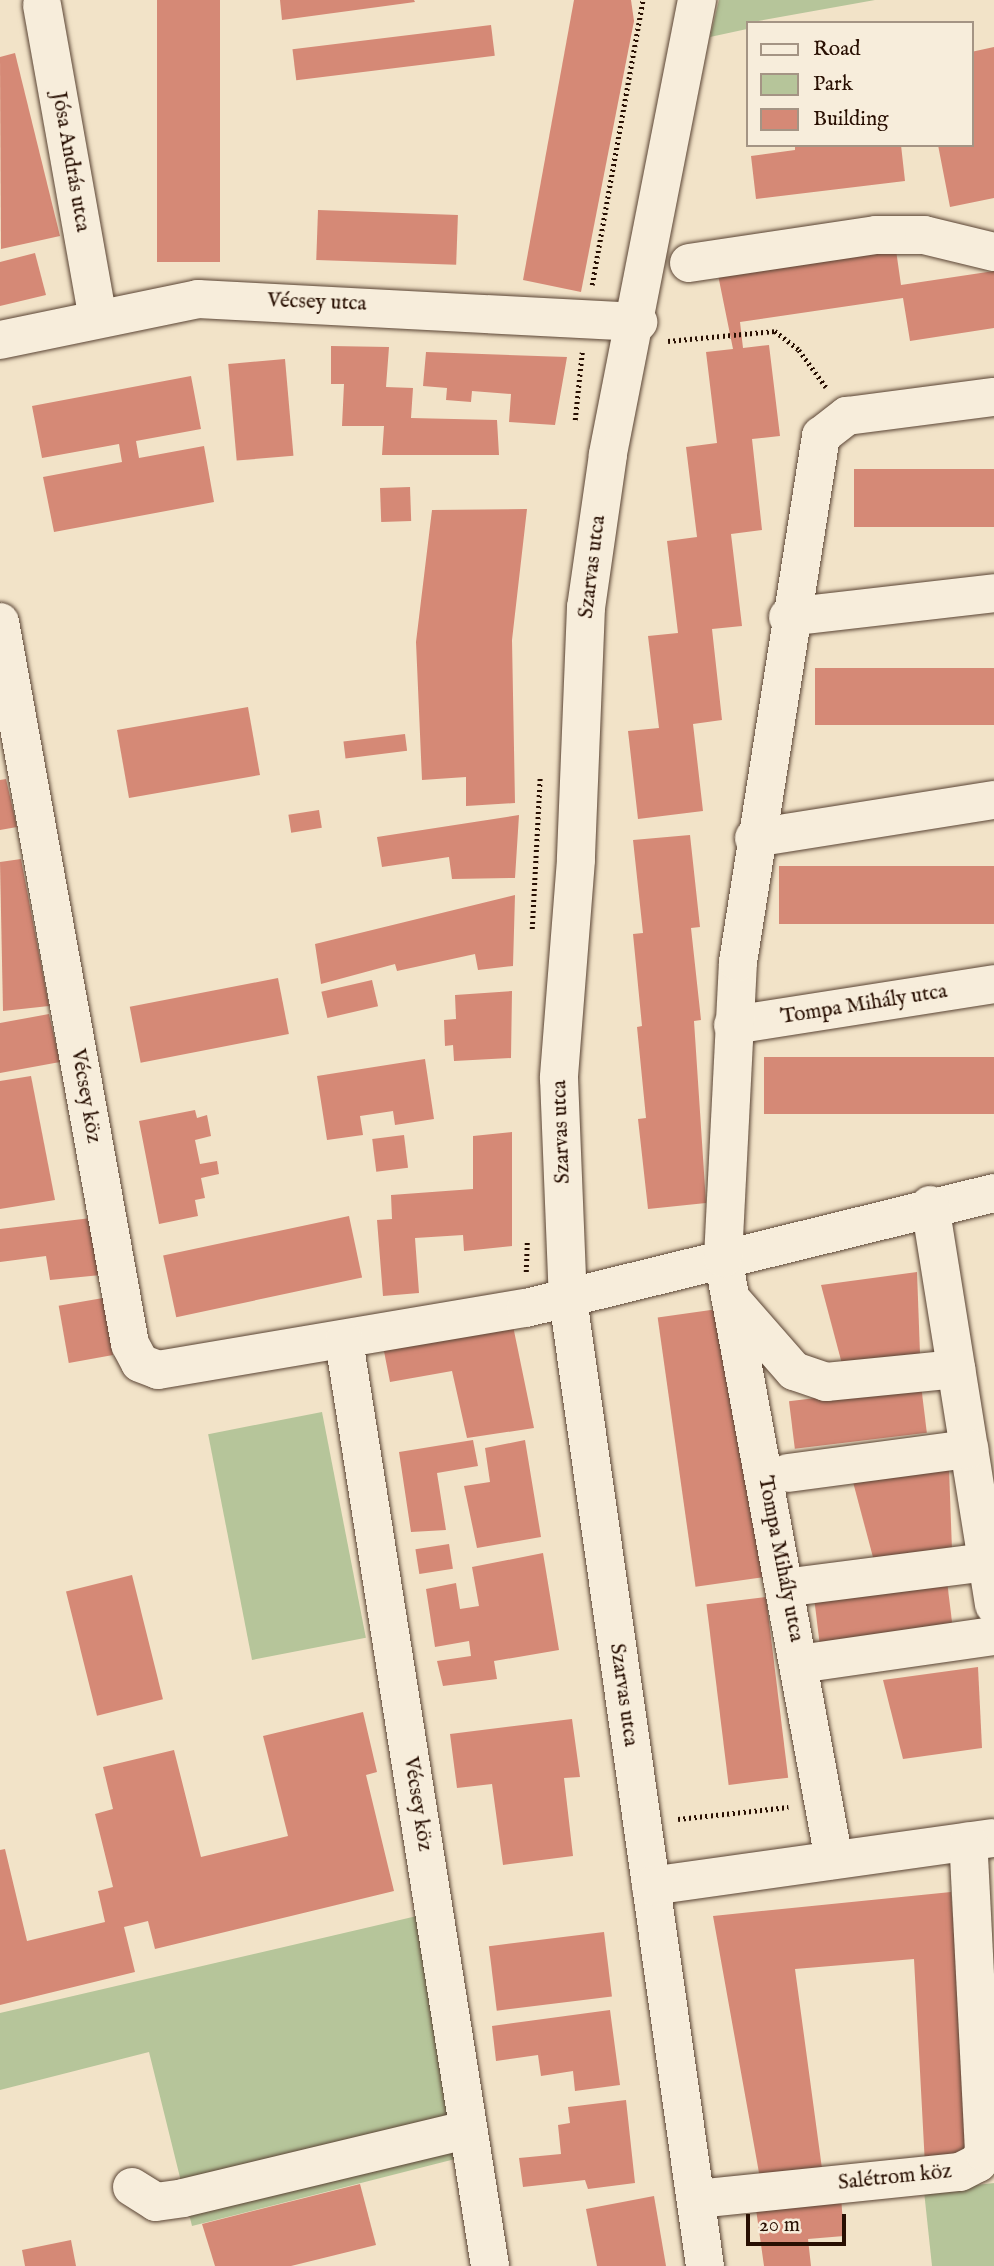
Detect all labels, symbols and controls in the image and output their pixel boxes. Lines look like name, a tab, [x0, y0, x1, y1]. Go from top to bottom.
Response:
legend	[746, 21, 973, 147]
text: Road	[813, 36, 860, 63]
text: Park	[813, 71, 853, 98]
street label: Jósa András utca	[45, 90, 95, 234]
text: Building	[813, 106, 888, 133]
street label: Vécsey utca	[267, 289, 367, 317]
street label: Szarvas utca	[574, 514, 612, 620]
street label: Tompa Mihály utca	[779, 979, 949, 1031]
street label: Vécsey köz	[64, 1047, 106, 1145]
street label: Szarvas utca	[548, 1080, 576, 1184]
street label: Tompa Mihály utca	[752, 1474, 808, 1644]
street label: Szarvas utca	[603, 1642, 643, 1748]
street label: Vécsey köz	[397, 1755, 437, 1853]
street label: Salétrom köz	[837, 2159, 953, 2197]
scale bar	[749, 2200, 849, 2244]
text: 20 m	[759, 2212, 800, 2239]

